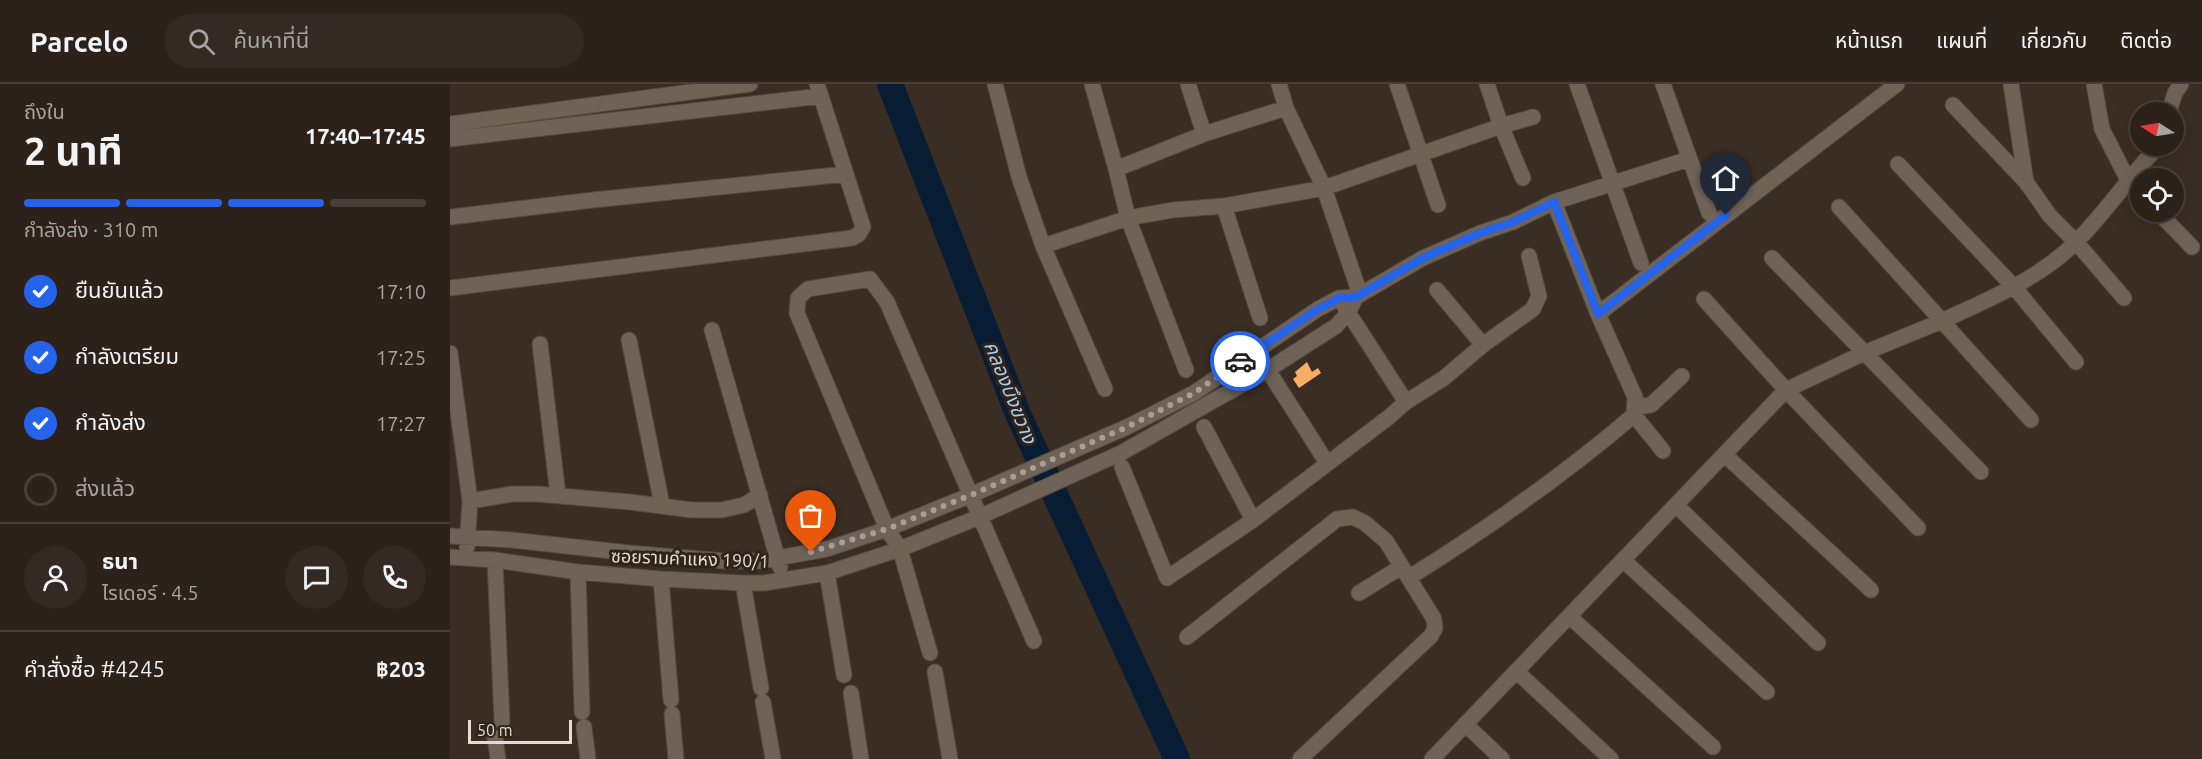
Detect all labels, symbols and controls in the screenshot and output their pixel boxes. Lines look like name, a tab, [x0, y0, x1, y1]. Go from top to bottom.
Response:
search box	[164, 14, 584, 68]
icon: search	[185, 25, 218, 58]
text: Parcelo	[30, 26, 128, 57]
text: ค้นหาที่นี่	[233, 27, 309, 52]
text: หน้าแรก	[1835, 28, 1903, 52]
text: แผนที่	[1936, 28, 1987, 52]
text: เกี่ยวกับ	[2020, 28, 2087, 52]
text: ติดต่อ	[2120, 28, 2172, 52]
text: ถึงใน	[24, 100, 65, 123]
north arrow	[2130, 102, 2184, 156]
map controls	[2130, 102, 2184, 222]
text: 17:40–17:45	[305, 123, 426, 148]
text: 2 นาที	[24, 129, 123, 172]
pin	[1700, 153, 1751, 215]
icon: home	[1709, 162, 1742, 195]
button: locate	[2130, 168, 2184, 222]
text: กำลังส่ง · 310 m	[24, 218, 158, 241]
icon: check	[24, 275, 57, 308]
text: ยืนยันแล้ว	[75, 277, 164, 302]
text: 17:10	[376, 280, 426, 303]
courier	[1210, 331, 1270, 391]
water label: คลองบึงขวาง	[980, 337, 1042, 448]
icon: check	[24, 341, 57, 374]
text: กำลังเตรียม	[75, 343, 179, 368]
icon: car	[1224, 345, 1257, 378]
text: 17:25	[376, 346, 426, 369]
icon: check	[24, 407, 57, 440]
text: กำลังส่ง	[75, 409, 146, 434]
text: 17:27	[376, 412, 426, 435]
text: ส่งแล้ว	[75, 475, 135, 500]
pin	[785, 490, 836, 552]
icon: bag	[794, 499, 827, 532]
street label: ซอยรามคำแหง 190/1	[611, 545, 769, 571]
button: person	[24, 546, 87, 609]
button: chat	[285, 546, 348, 609]
button: phone	[363, 546, 426, 609]
text: ธนา	[102, 548, 138, 573]
text: ไรเดอร์ · 4.5	[102, 581, 198, 604]
text: คำสั่งซื้อ #4245	[24, 656, 165, 681]
text: ฿203	[376, 656, 426, 681]
scale bar	[468, 717, 572, 744]
text: 50 m	[477, 721, 513, 739]

